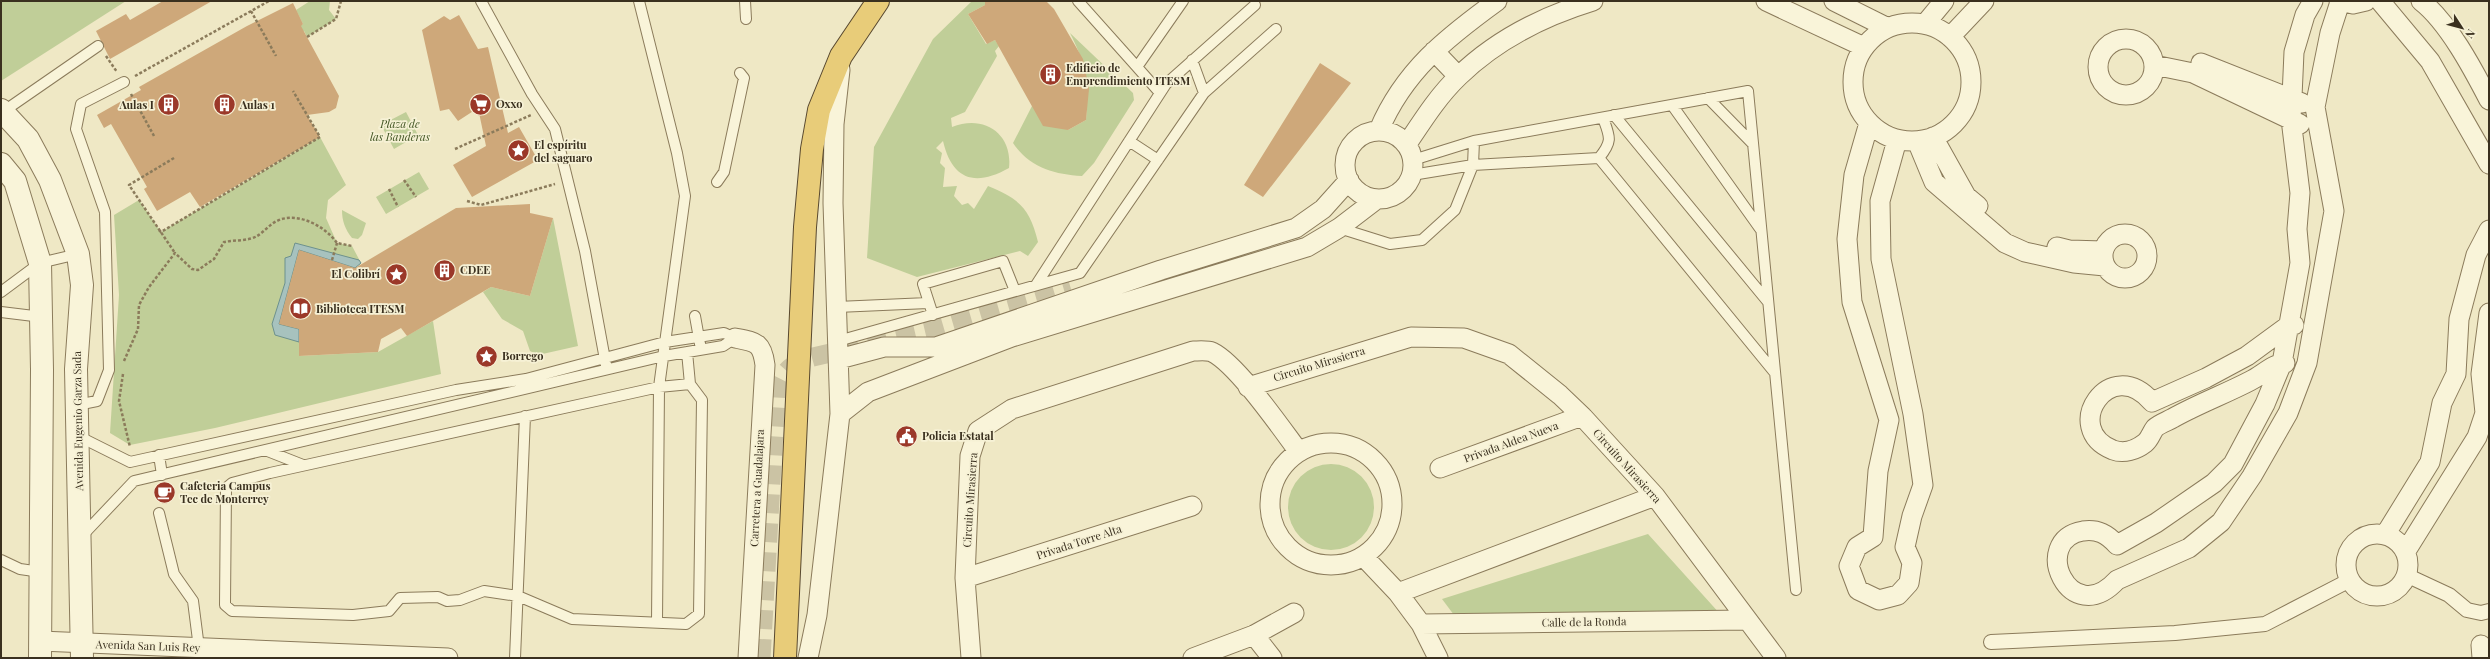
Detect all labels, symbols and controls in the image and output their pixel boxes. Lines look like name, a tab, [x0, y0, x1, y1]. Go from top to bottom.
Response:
north arrow	[2442, 8, 2482, 48]
text: N	[2462, 27, 2479, 42]
place label: Edificio de Emprendimiento ITESM	[1066, 60, 1190, 88]
building icon: Edificio de Emprendimiento ITESM	[1037, 61, 1063, 87]
supermarket icon: Oxxo	[468, 91, 494, 117]
building icon: Aulas I	[156, 92, 182, 118]
building icon: Aulas 1	[212, 92, 238, 118]
place label: Oxxo	[496, 96, 522, 111]
place label: Aulas I	[118, 97, 154, 112]
place label: Aulas 1	[239, 97, 275, 112]
park label: Plaza de las Banderas	[370, 116, 431, 144]
place label: El espíritu del saguaro	[534, 137, 593, 165]
place icon: El espíritu del saguaro	[505, 138, 531, 164]
building icon: CDEE	[431, 257, 457, 283]
place icon: El Colibrí	[383, 261, 409, 287]
place label: CDEE	[460, 262, 490, 277]
place label: El Colibrí	[331, 266, 381, 281]
library icon: Biblioteca ITESM	[288, 296, 314, 322]
place label: Biblioteca ITESM	[316, 301, 404, 316]
street label: Circuito Mirasierra	[1271, 342, 1367, 385]
place icon: Borrego	[474, 343, 500, 369]
place label: Borrego	[502, 348, 543, 363]
street label: Avenida Eugenio Garza Sada	[69, 351, 86, 492]
street label: Privada Aldea Nueva	[1461, 417, 1561, 466]
public building icon: Policia Estatal	[893, 423, 919, 449]
street label: Circuito Mirasierra	[1590, 425, 1665, 506]
street label: Carretera a Guadalajara	[746, 428, 767, 547]
place label: Policia Estatal	[922, 428, 994, 443]
street label: Circuito Mirasierra	[959, 451, 980, 548]
place label: Cafeteria Campus Tec de Monterrey	[180, 478, 271, 506]
cafe icon: Cafeteria Campus Tec de Monterrey	[151, 479, 177, 505]
street label: Privada Torre Alta	[1034, 520, 1124, 562]
street label: Calle de la Ronda	[1541, 613, 1627, 630]
street label: Avenida San Luis Rey	[94, 636, 201, 655]

